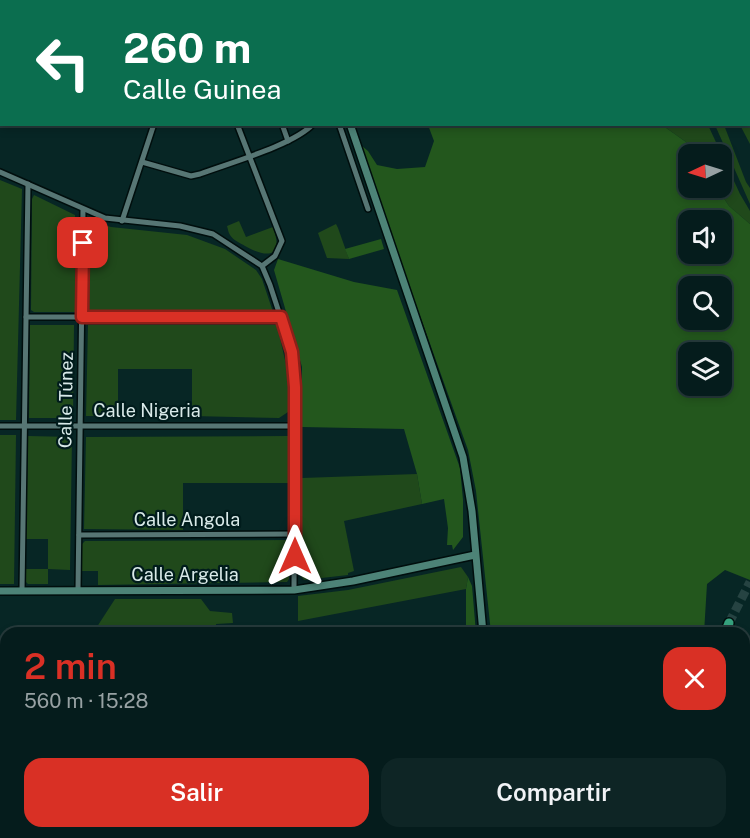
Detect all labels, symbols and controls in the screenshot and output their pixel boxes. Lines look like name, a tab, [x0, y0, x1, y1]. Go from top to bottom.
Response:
text: 260 m	[123, 23, 251, 72]
icon: left	[24, 24, 102, 102]
text: Calle Guinea	[123, 73, 281, 105]
north arrow	[678, 144, 732, 198]
map controls	[678, 144, 732, 396]
button: sound	[678, 210, 732, 264]
pin	[57, 217, 108, 268]
icon: arrive	[66, 226, 99, 259]
button: search	[678, 276, 732, 330]
button: layers	[678, 342, 732, 396]
street label: Calle Túnez	[54, 352, 77, 448]
street label: Calle Nigeria	[93, 400, 201, 421]
street label: Calle Angola	[134, 509, 240, 530]
position arrow	[263, 524, 327, 588]
street label: Calle Argelia	[131, 564, 239, 585]
text: 2 min	[24, 645, 117, 687]
button: close	[663, 647, 726, 710]
text: 560 m · 15:28	[24, 689, 148, 713]
button: Salir	[24, 758, 369, 827]
button: Compartir	[381, 758, 726, 827]

